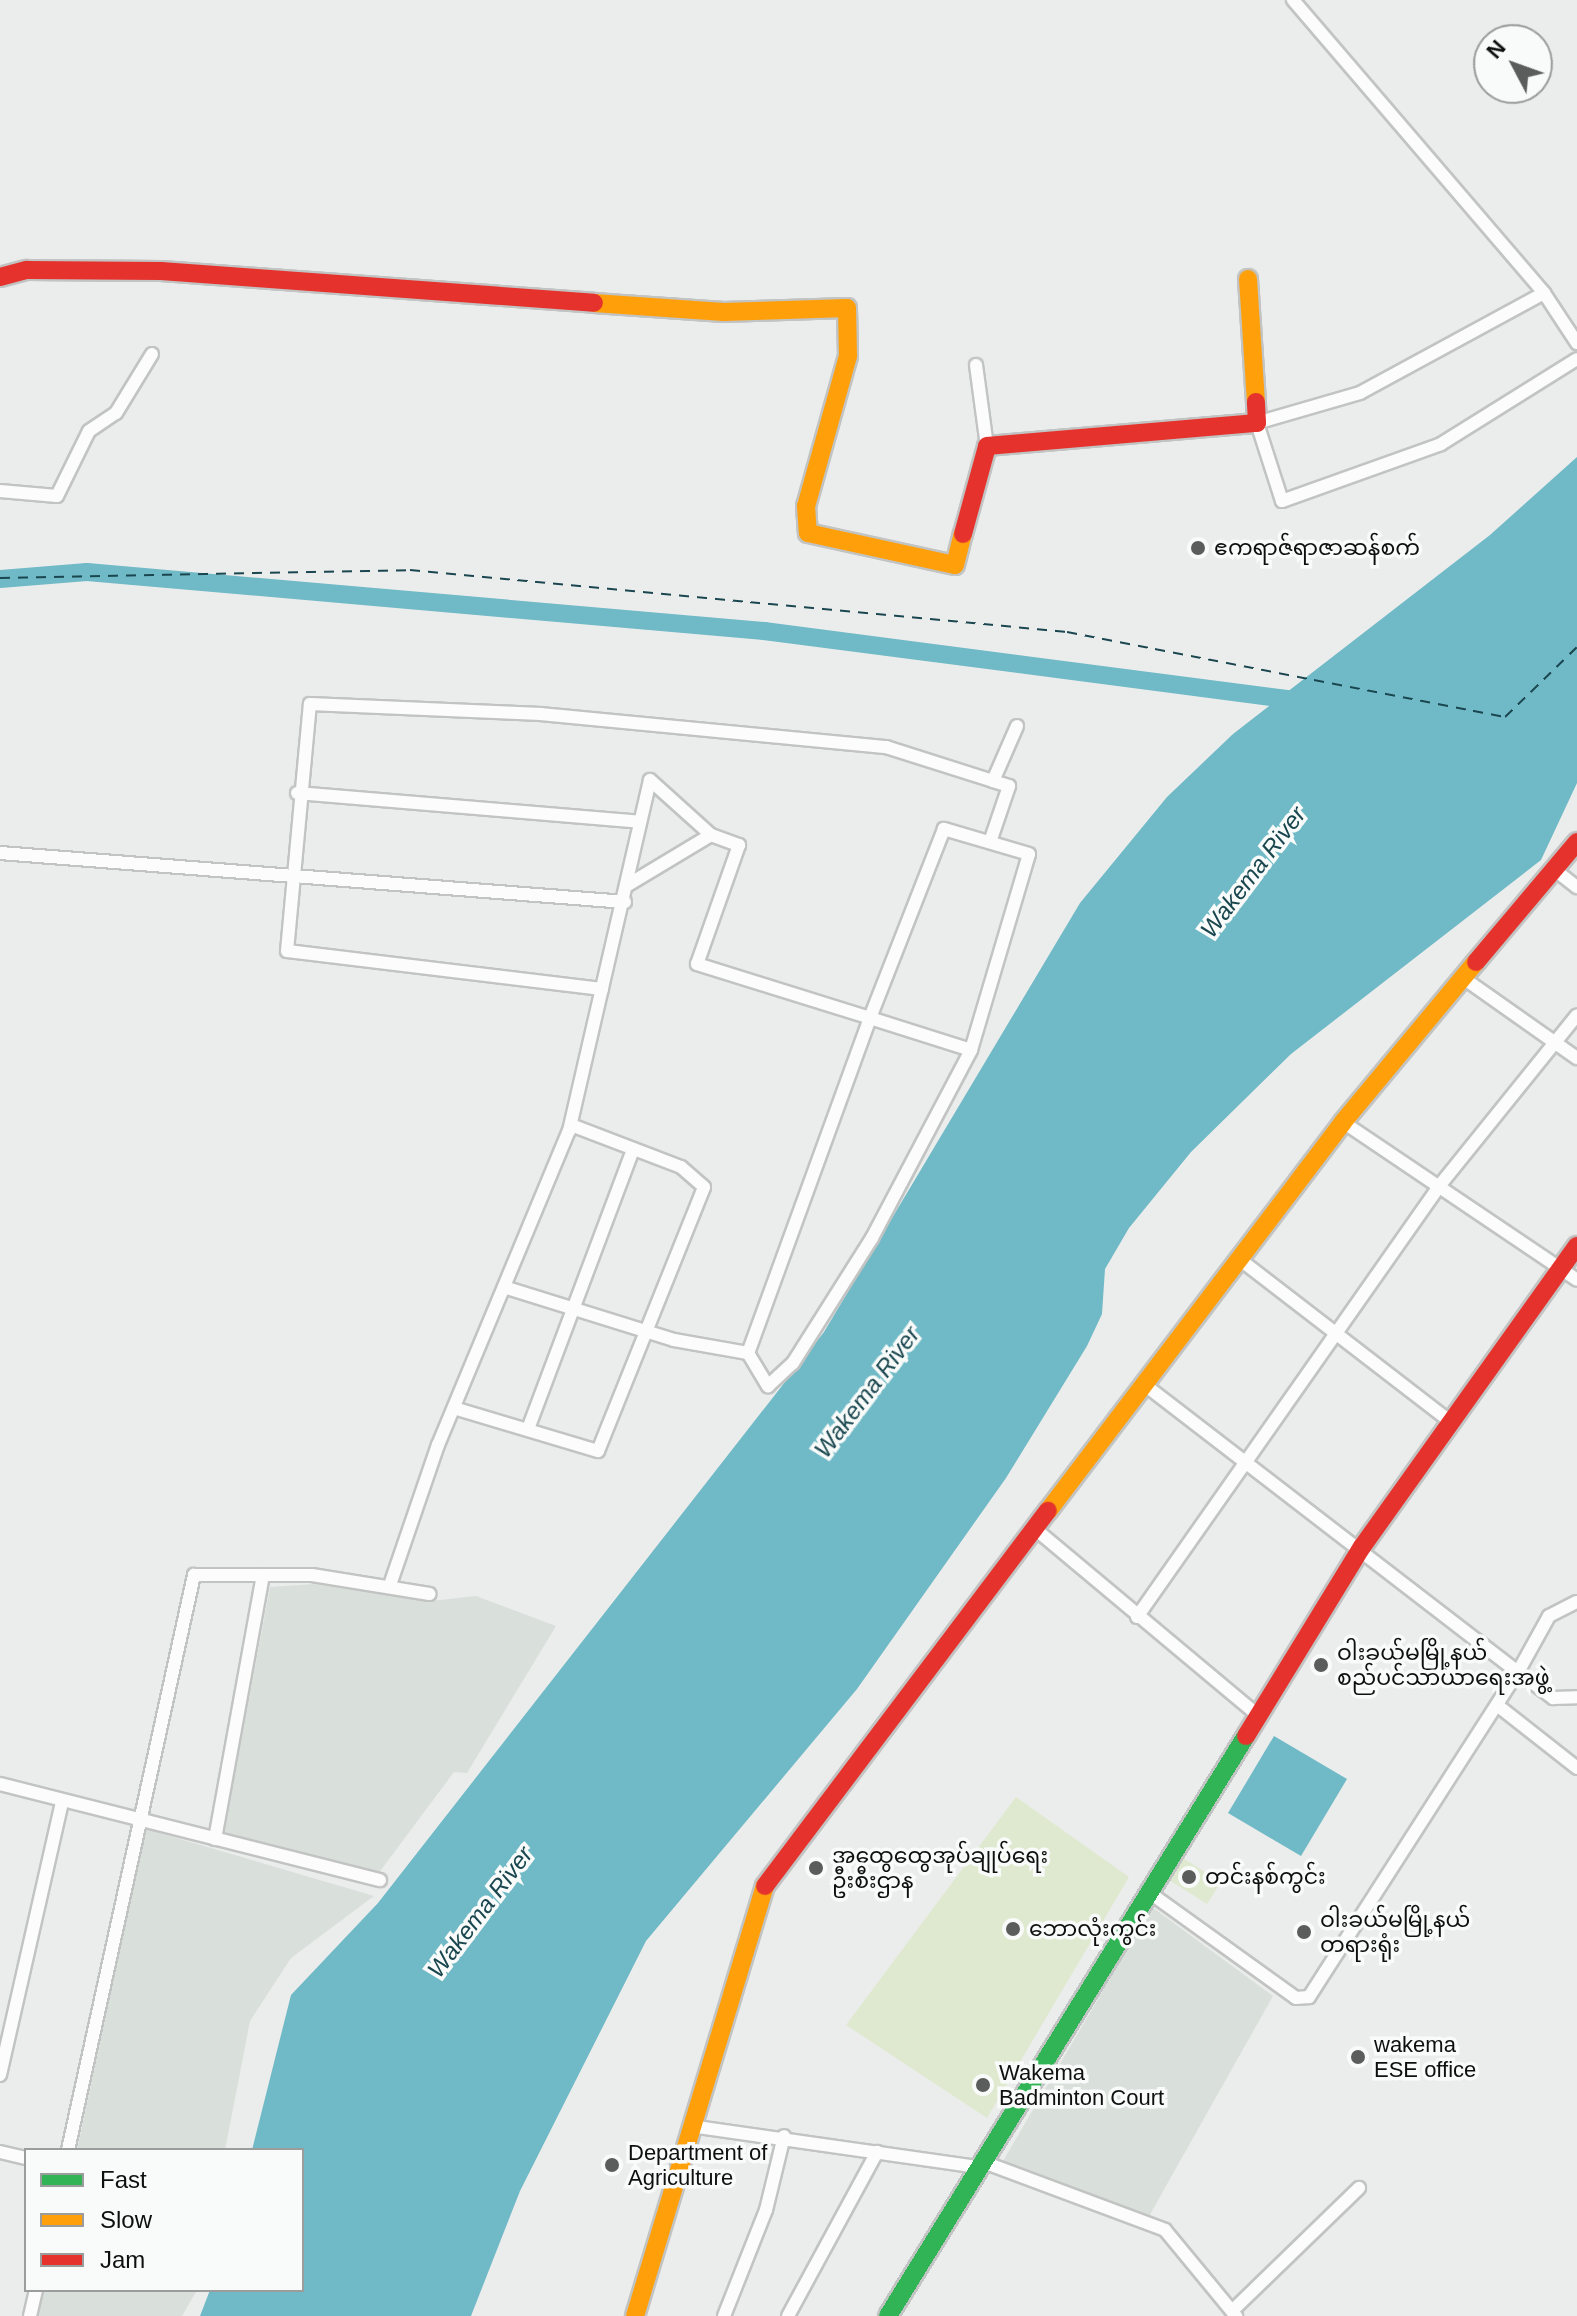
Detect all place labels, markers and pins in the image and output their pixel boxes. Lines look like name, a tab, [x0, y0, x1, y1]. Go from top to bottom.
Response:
place label: ဧကရာဇ်ရာဇာဆန်စက်	[1214, 535, 1420, 561]
marker: ဧကရာဇ်ရာဇာဆန်စက်	[1189, 539, 1207, 557]
place label: ဝါးခယ်မမြို့နယ် စည်ပင်သာယာရေးအဖွဲ့	[1337, 1639, 1550, 1690]
marker: ဝါးခယ်မမြို့နယ် စည်ပင်သာယာရေးအဖွဲ့	[1312, 1656, 1330, 1674]
place label: အထွေထွေအုပ်ချုပ်ရေး ဦးစီးဌာန	[832, 1842, 1048, 1894]
marker: အထွေထွေအုပ်ချုပ်ရေး ဦးစီးဌာန	[807, 1859, 825, 1877]
place label: တင်းနစ်ကွင်း	[1205, 1864, 1326, 1890]
marker: တင်းနစ်ကွင်း	[1180, 1868, 1198, 1886]
place label: ဝါးခယ်မမြို့နယ် တရားရုံး	[1320, 1906, 1470, 1958]
place label: ဘောလုံးကွင်း	[1029, 1916, 1156, 1942]
marker: ဘောလုံးကွင်း	[1004, 1920, 1022, 1938]
marker: ဝါးခယ်မမြို့နယ် တရားရုံး	[1295, 1923, 1313, 1941]
place label: wakema ESE office	[1374, 2031, 1476, 2082]
marker: wakema ESE office	[1349, 2048, 1367, 2066]
place label: Wakema Badminton Court	[999, 2059, 1164, 2110]
marker: Wakema Badminton Court	[974, 2076, 992, 2094]
place label: Department of Agriculture	[628, 2139, 767, 2190]
marker: Department of Agriculture	[603, 2156, 621, 2174]

